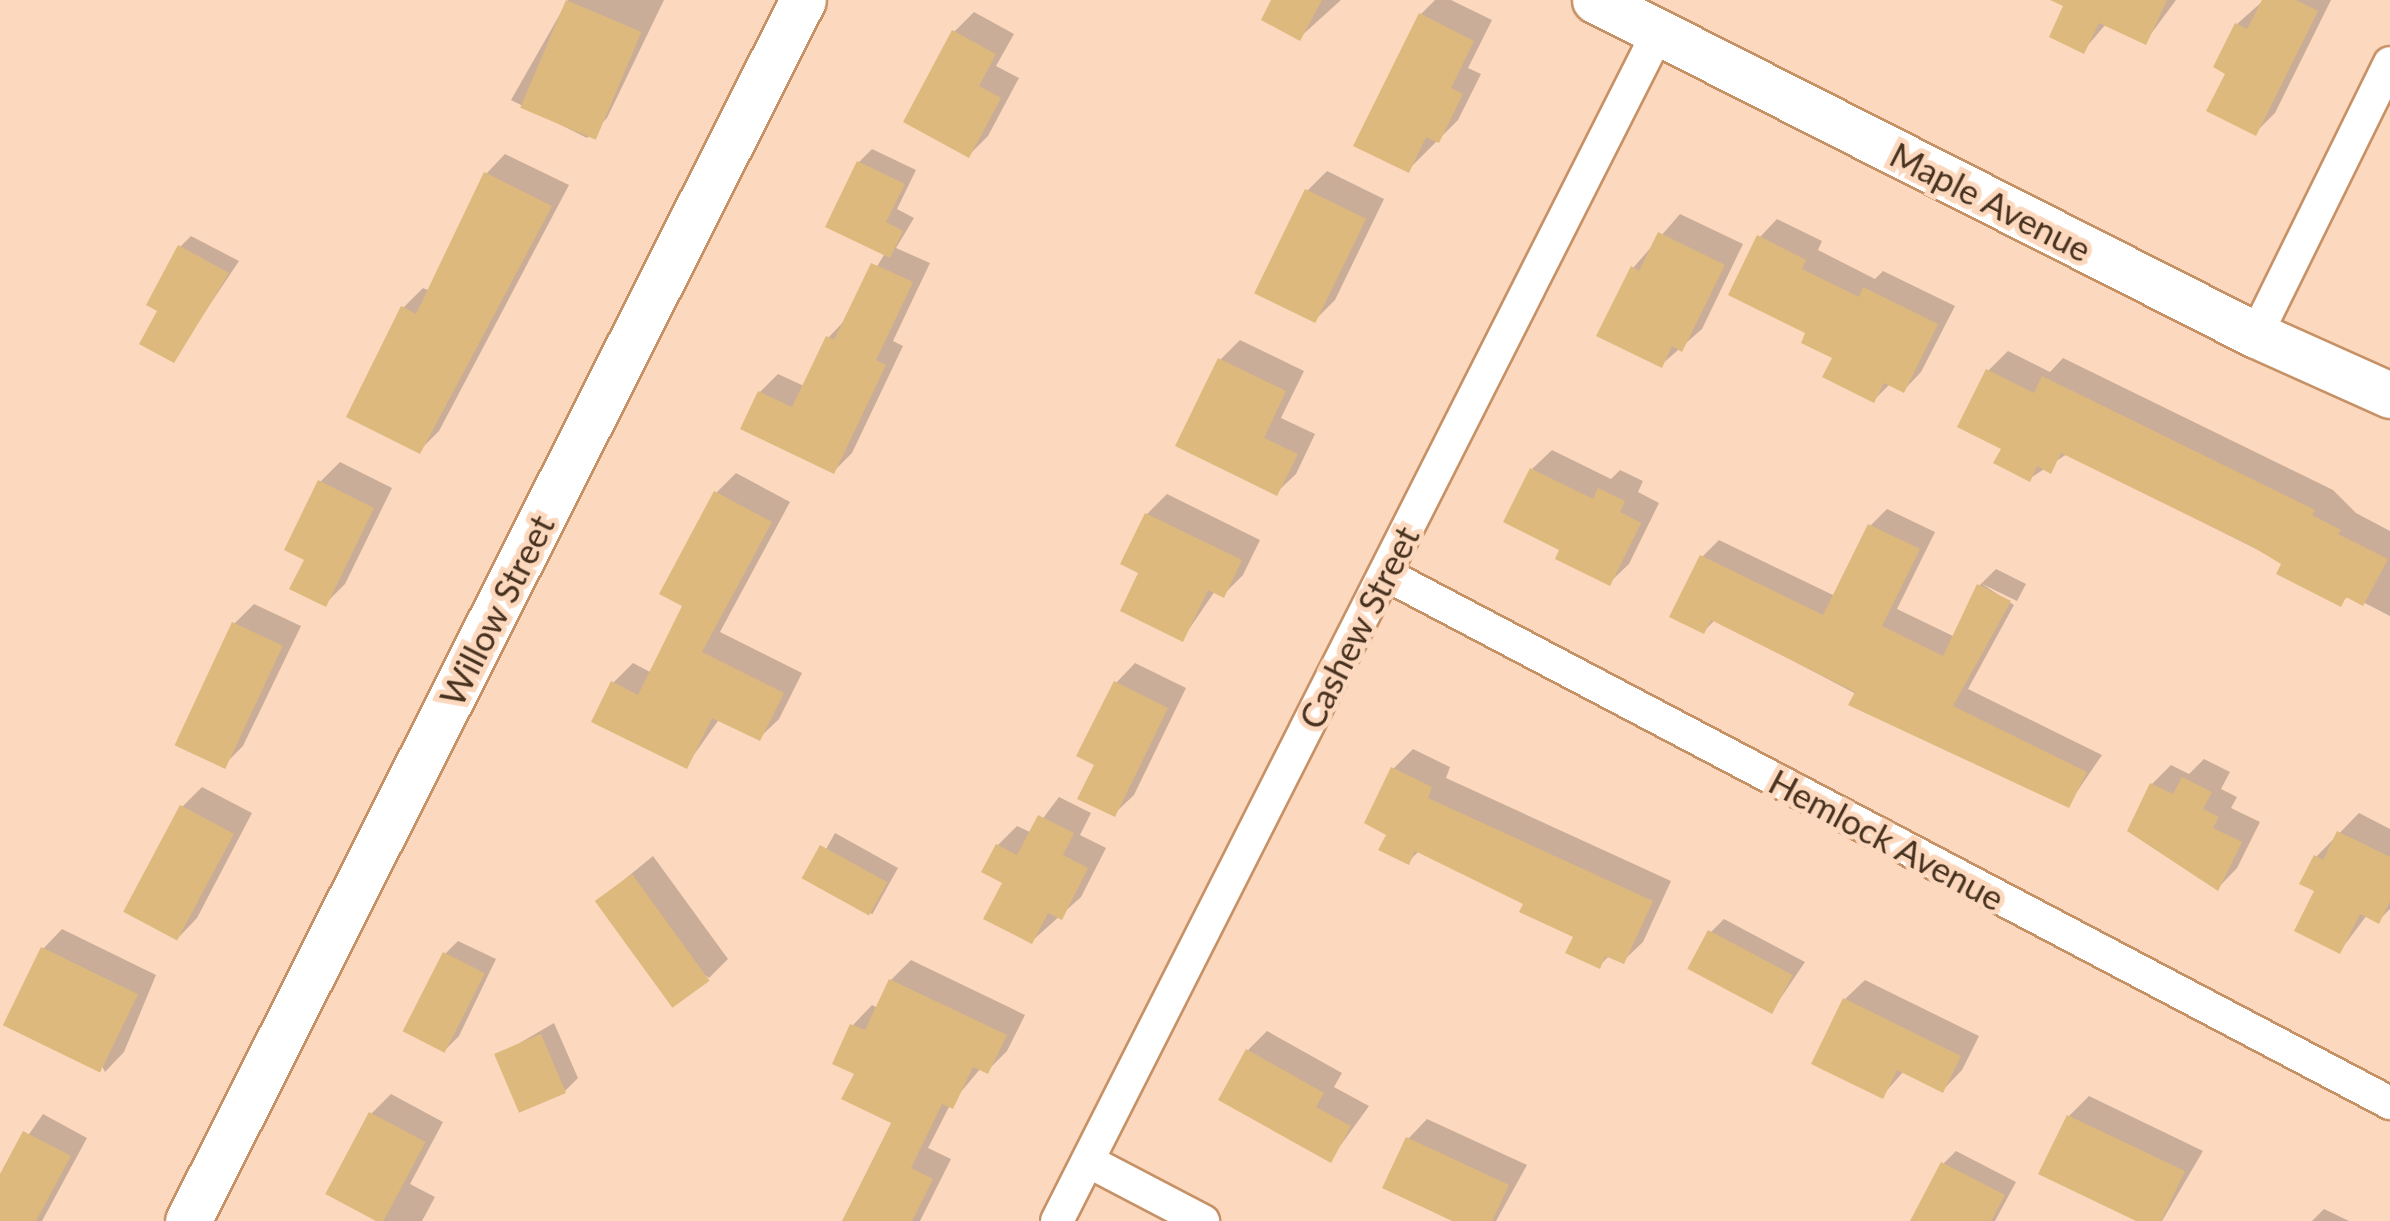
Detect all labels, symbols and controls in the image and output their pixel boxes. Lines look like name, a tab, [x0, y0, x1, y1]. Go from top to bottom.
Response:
street label: Maple Avenue	[1883, 132, 2099, 270]
street label: Willow Street	[430, 507, 562, 713]
street label: Cashew Street	[1289, 518, 1427, 736]
street label: Hemlock Avenue	[1762, 759, 2012, 919]

